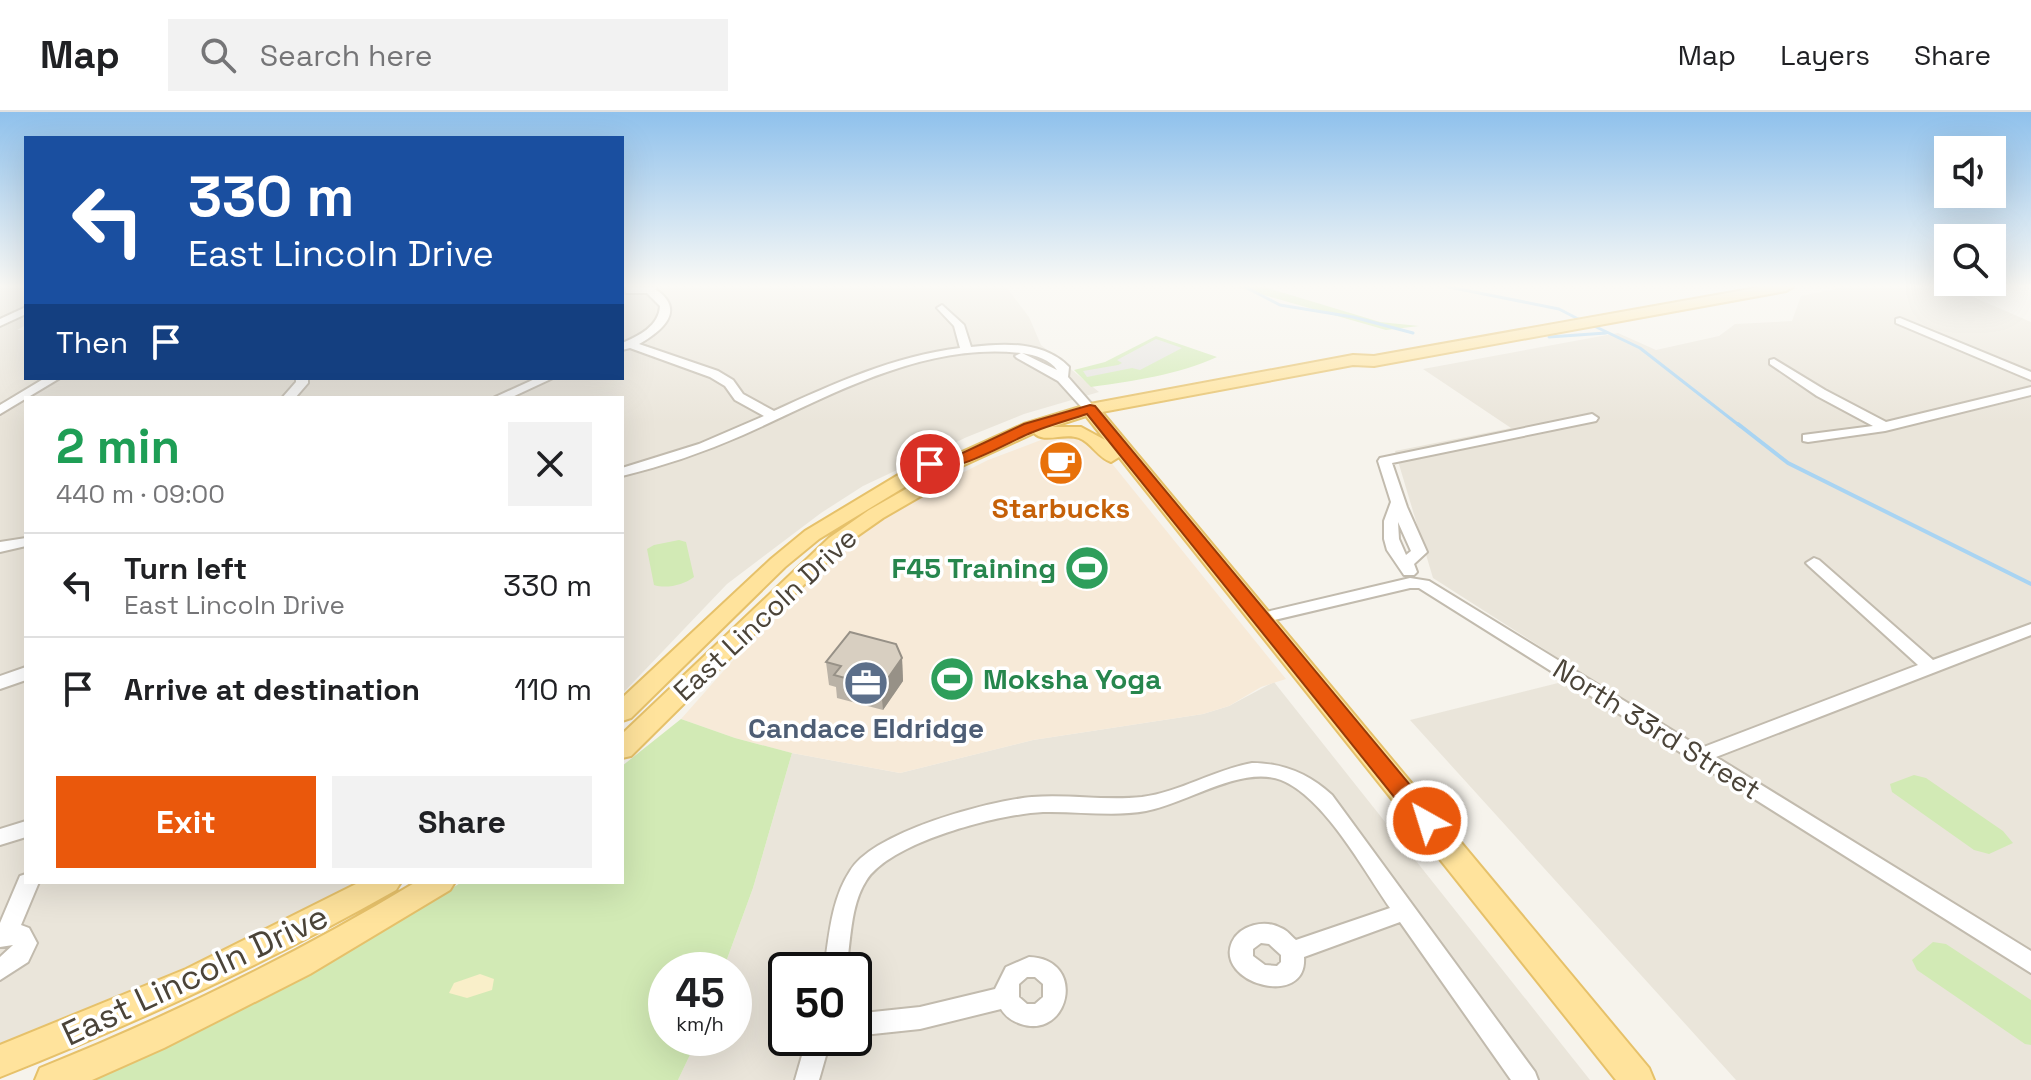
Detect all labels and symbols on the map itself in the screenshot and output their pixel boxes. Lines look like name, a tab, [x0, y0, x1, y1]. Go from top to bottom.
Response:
pin	[896, 430, 964, 498]
cafe icon: Starbucks	[1037, 439, 1085, 487]
place label: Starbucks	[992, 490, 1130, 526]
street label: East Lincoln Drive	[666, 520, 864, 708]
sports icon: F45 Training	[1063, 544, 1111, 592]
place label: F45 Training	[891, 550, 1056, 586]
street label: North 33rd Street	[1546, 651, 1768, 807]
sports icon: Moksha Yoga	[928, 655, 976, 703]
office icon: Candace Eldridge	[842, 659, 890, 707]
place label: Moksha Yoga	[983, 661, 1161, 697]
place label: Candace Eldridge	[748, 710, 984, 746]
position arrow	[1385, 779, 1469, 863]
street label: East Lincoln Drive	[55, 894, 335, 1056]
speed limit sign: 50	[768, 952, 872, 1056]

